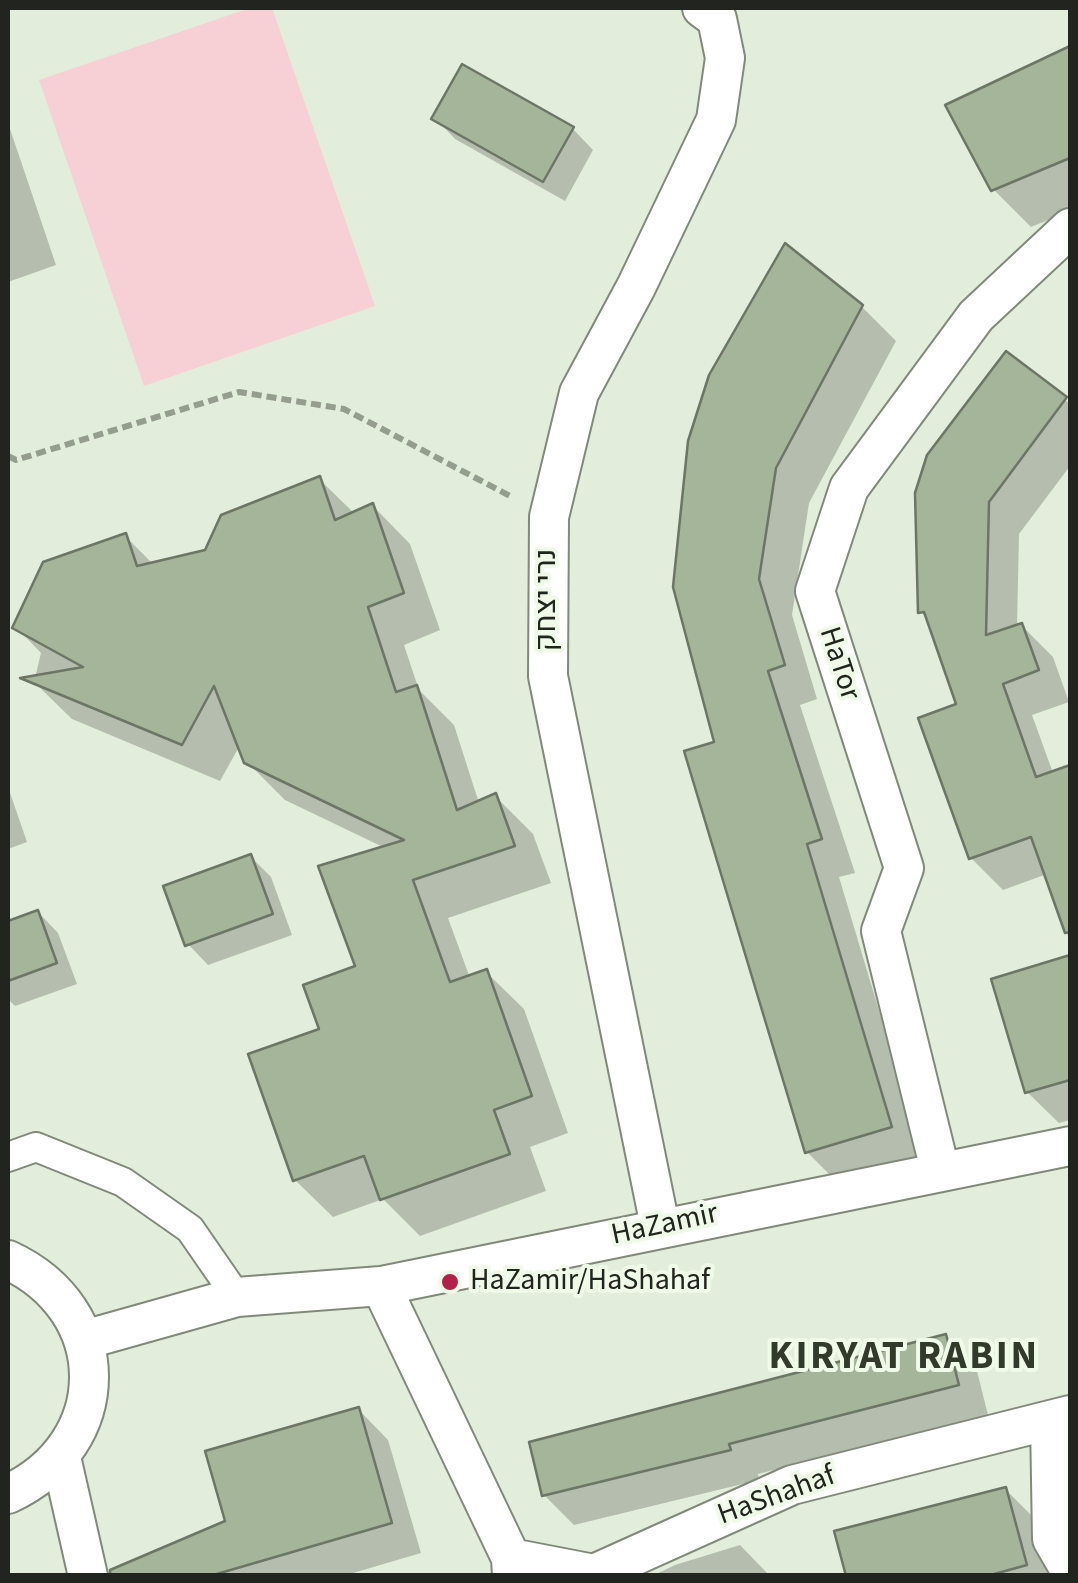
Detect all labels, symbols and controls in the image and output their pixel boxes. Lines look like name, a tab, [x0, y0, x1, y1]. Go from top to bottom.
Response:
street label: נרי יצחק	[530, 549, 566, 651]
street label: HaTor	[809, 623, 867, 705]
street label: HaZamir	[608, 1197, 722, 1255]
place label: HaZamir/HaShahaf	[470, 1264, 710, 1300]
marker: HaZamir/HaShahaf	[439, 1271, 461, 1293]
district label: KIRYAT RABIN	[769, 1335, 1039, 1383]
street label: HaShahaf	[713, 1459, 841, 1535]

